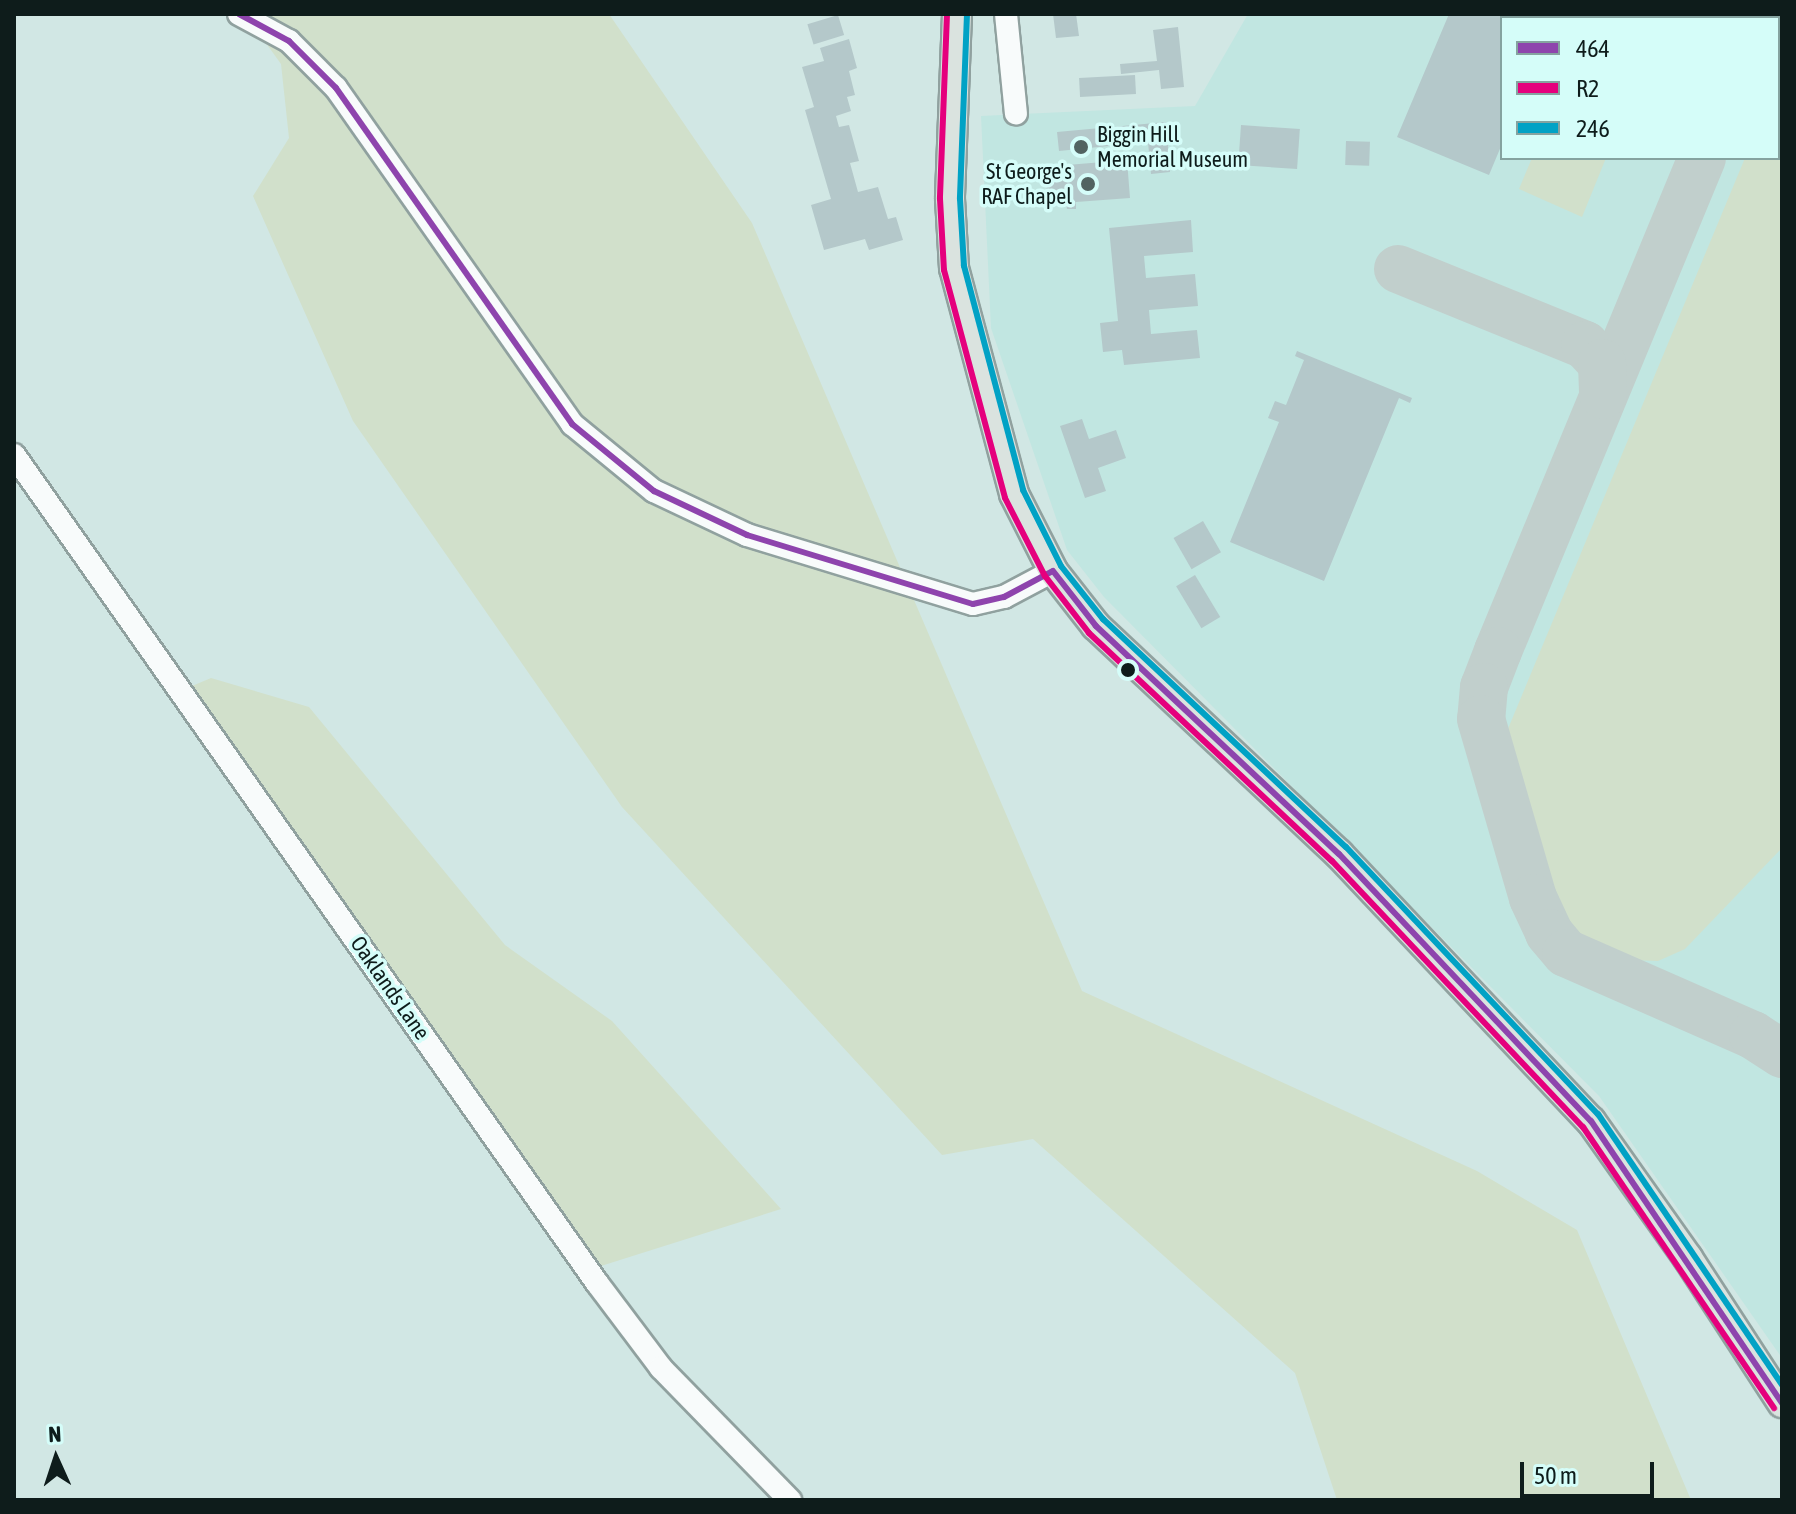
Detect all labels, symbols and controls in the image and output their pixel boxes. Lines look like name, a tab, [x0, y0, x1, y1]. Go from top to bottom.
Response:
legend	[1500, 16, 1780, 160]
text: 464	[1576, 35, 1610, 62]
text: R2	[1576, 75, 1599, 102]
text: 246	[1576, 115, 1610, 142]
place label: Biggin Hill Memorial Museum	[1097, 121, 1248, 172]
marker: Biggin Hill Memorial Museum	[1072, 138, 1090, 156]
place label: St George's RAF Chapel	[981, 158, 1072, 210]
marker: St George's RAF Chapel	[1079, 175, 1097, 193]
unlabelled marker	[1120, 662, 1136, 678]
street label: Oaklands Lane	[345, 931, 435, 1045]
north arrow	[16, 1418, 96, 1498]
text: N	[48, 1421, 62, 1447]
scale bar	[1524, 1446, 1658, 1496]
text: 50 m	[1534, 1462, 1577, 1489]

